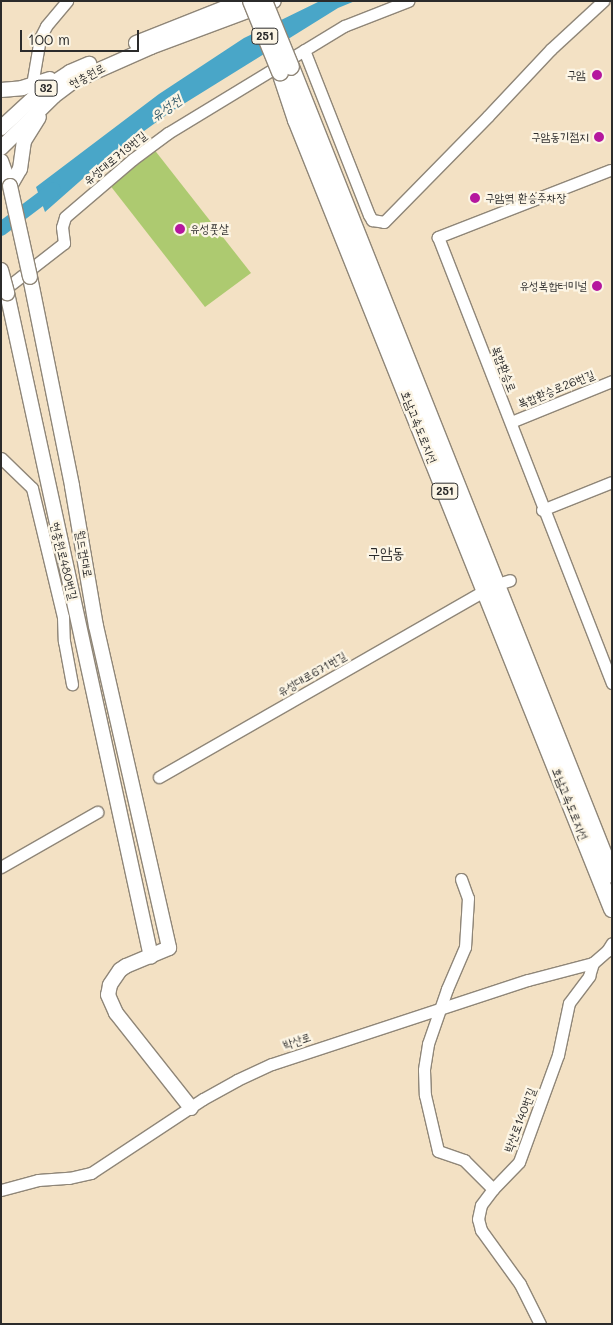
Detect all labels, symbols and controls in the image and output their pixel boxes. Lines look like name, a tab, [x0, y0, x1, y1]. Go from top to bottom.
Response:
scale bar	[22, 20, 141, 52]
road number: 251	[251, 28, 279, 44]
text: 100 m	[28, 29, 70, 49]
street label: 현충원로	[67, 61, 107, 91]
place label: 구암	[567, 68, 586, 82]
marker: 구암	[590, 68, 604, 82]
road number: 32	[34, 80, 58, 96]
water label: 유성천	[147, 91, 185, 125]
street label: 유성대로713번길	[81, 128, 149, 188]
place label: 구암동기점지	[531, 130, 589, 144]
marker: 구암동기점지	[593, 131, 605, 143]
place label: 구암역 환승주차장	[485, 191, 566, 205]
marker: 구암역 환승주차장	[469, 192, 481, 204]
place label: 유성풋살	[190, 222, 229, 236]
marker: 유성풋살	[174, 223, 186, 235]
place label: 유성복합터미널	[519, 279, 587, 293]
marker: 유성복합터미널	[591, 280, 603, 292]
street label: 복합환승로	[489, 344, 519, 394]
street label: 복합환승로26번길	[516, 367, 596, 411]
street label: 호남고속도로지선	[398, 388, 440, 466]
road number: 251	[431, 482, 459, 500]
street label: 현충원로480번길	[47, 521, 81, 601]
street label: 월드컵대로	[73, 529, 95, 579]
district label: 구암동	[368, 544, 404, 562]
street label: 유성대로671번길	[275, 648, 349, 700]
street label: 호남고속도로지선	[549, 765, 591, 843]
street label: 박산로	[281, 1030, 313, 1052]
street label: 박산로140번길	[501, 1086, 539, 1154]

